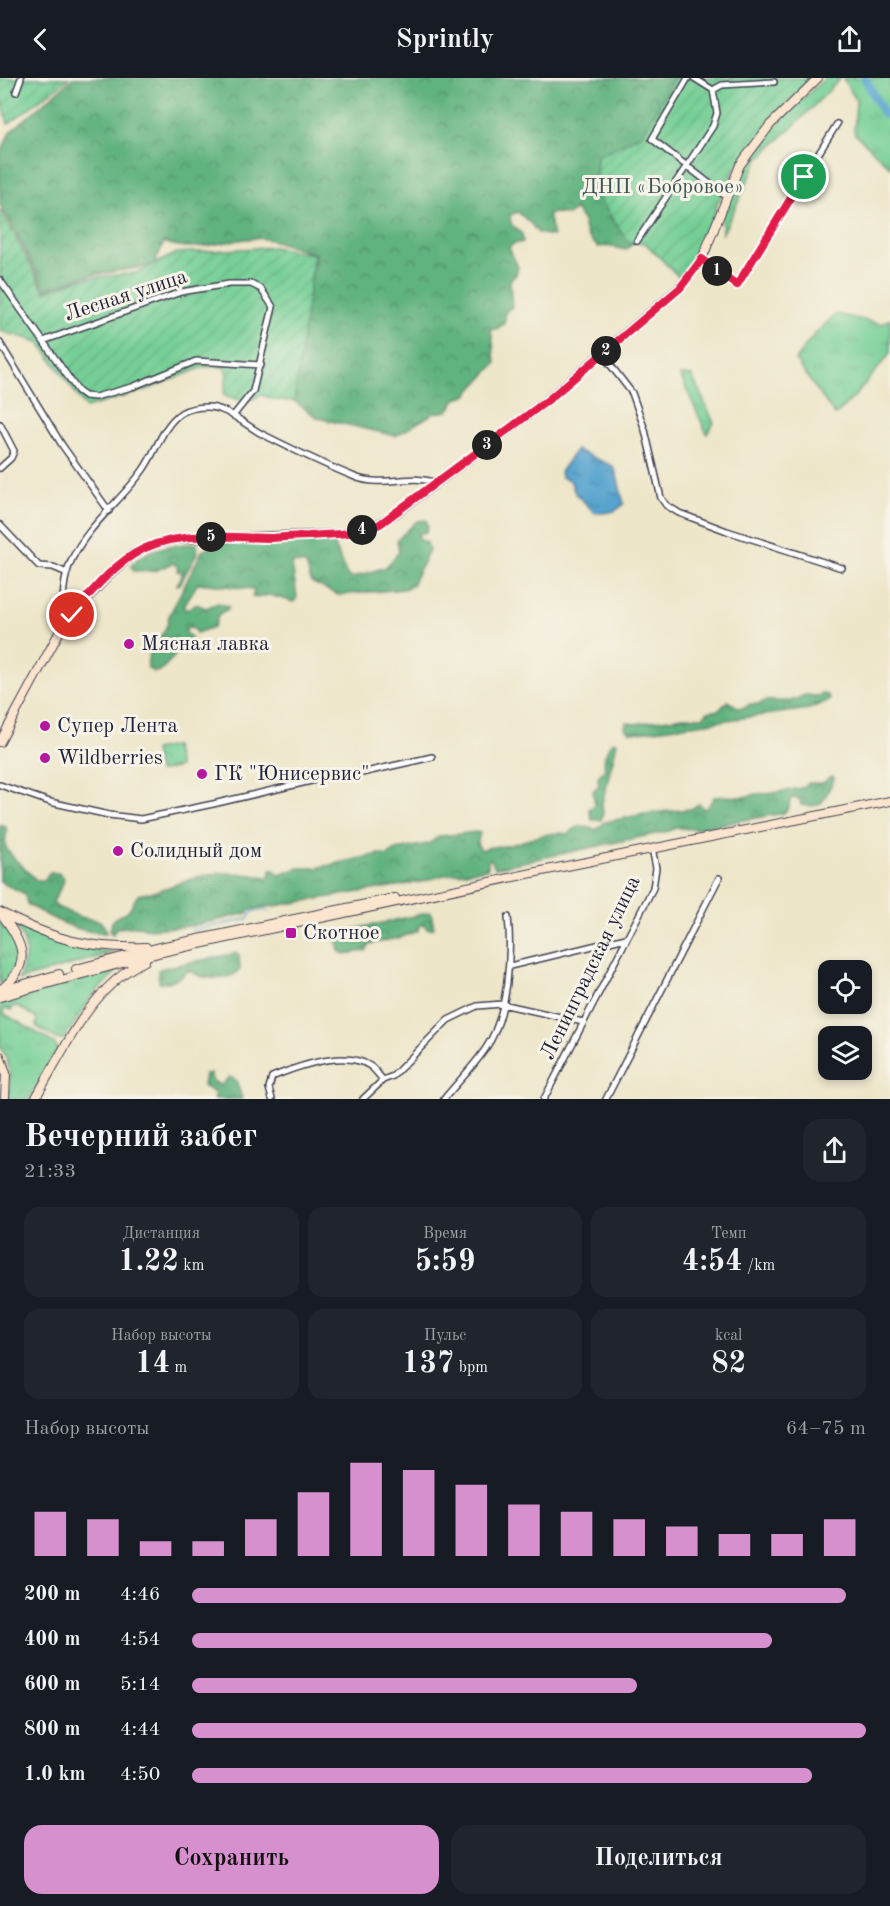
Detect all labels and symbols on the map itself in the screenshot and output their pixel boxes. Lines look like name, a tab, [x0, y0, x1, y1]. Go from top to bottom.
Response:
pin	[778, 151, 829, 202]
park label: ДНП «Бобровое»	[582, 177, 744, 198]
pin: 1	[702, 256, 732, 286]
street label: Лесная улица	[62, 266, 190, 326]
pin: 2	[591, 336, 621, 366]
pin: 3	[472, 430, 502, 460]
pin: 4	[347, 515, 377, 545]
pin: 5	[196, 522, 226, 552]
pin	[46, 589, 97, 640]
place label: Мясная лавка	[141, 634, 269, 655]
marker: Мясная лавка	[122, 637, 136, 651]
place label: Супер Лента	[57, 716, 178, 737]
marker: Супер Лента	[38, 719, 52, 733]
place label: Wildberries	[57, 748, 163, 769]
marker: Wildberries	[38, 751, 52, 765]
place label: ГК "Юнисервис"	[214, 764, 369, 785]
marker: ГК "Юнисервис"	[195, 767, 209, 781]
place label: Солидный дом	[130, 841, 262, 862]
marker: Солидный дом	[111, 844, 125, 858]
street label: Ленинградская улица	[537, 873, 645, 1063]
place label: Скотное	[303, 923, 380, 944]
marker: Скотное	[284, 926, 298, 940]

